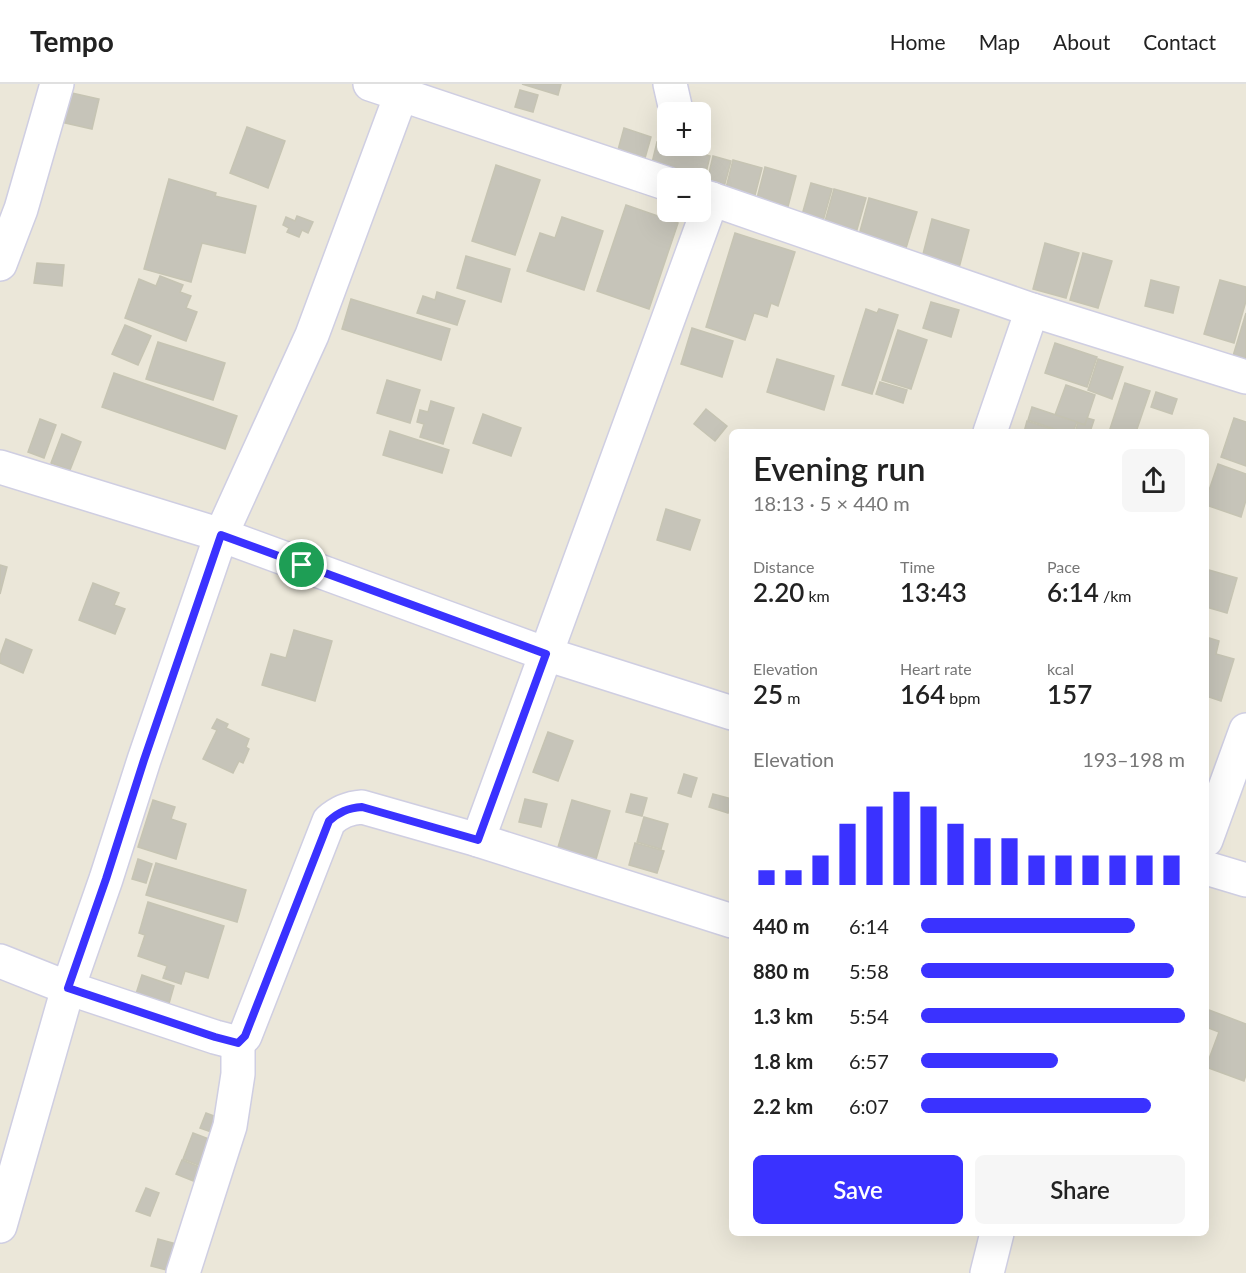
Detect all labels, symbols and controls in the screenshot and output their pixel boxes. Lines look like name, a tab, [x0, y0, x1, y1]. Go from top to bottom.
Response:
text: Tempo	[30, 24, 114, 58]
text: Home	[890, 29, 946, 54]
text: Map	[979, 29, 1020, 54]
text: About	[1053, 29, 1110, 54]
text: Contact	[1143, 29, 1216, 54]
map controls	[657, 102, 711, 222]
button: +	[657, 102, 711, 156]
button: −	[657, 168, 711, 222]
text: Evening run	[753, 448, 926, 488]
button: share	[1122, 449, 1185, 512]
text: 18:13 · 5 × 440 m	[753, 491, 910, 515]
pin	[276, 539, 327, 590]
icon: arrive	[285, 548, 318, 581]
text: Distance	[753, 557, 814, 576]
text: Time	[900, 557, 935, 576]
text: Pace	[1047, 557, 1080, 576]
text: 2.20	[753, 576, 804, 608]
text: 13:43	[900, 576, 967, 608]
text: 6:14	[1047, 576, 1099, 608]
text: km	[804, 586, 830, 605]
text: /km	[1099, 586, 1131, 605]
text: Elevation	[753, 659, 818, 678]
text: Heart rate	[900, 659, 972, 678]
text: kcal	[1047, 659, 1074, 678]
text: 25	[753, 678, 783, 710]
text: 164	[900, 678, 945, 710]
text: 157	[1047, 678, 1092, 710]
text: m	[783, 688, 800, 707]
text: bpm	[945, 688, 980, 707]
text: Elevation	[753, 747, 834, 771]
text: 193–198 m	[1082, 747, 1185, 771]
text: 440 m	[753, 914, 809, 938]
text: 6:14	[849, 914, 889, 938]
text: 880 m	[753, 959, 809, 983]
text: 5:58	[849, 959, 889, 983]
text: 1.3 km	[753, 1004, 813, 1028]
text: 5:54	[849, 1004, 889, 1028]
text: 1.8 km	[753, 1049, 813, 1073]
text: 6:57	[849, 1049, 889, 1073]
text: 2.2 km	[753, 1094, 813, 1118]
text: 6:07	[849, 1094, 889, 1118]
button: Save	[753, 1155, 963, 1224]
button: Share	[975, 1155, 1185, 1224]

